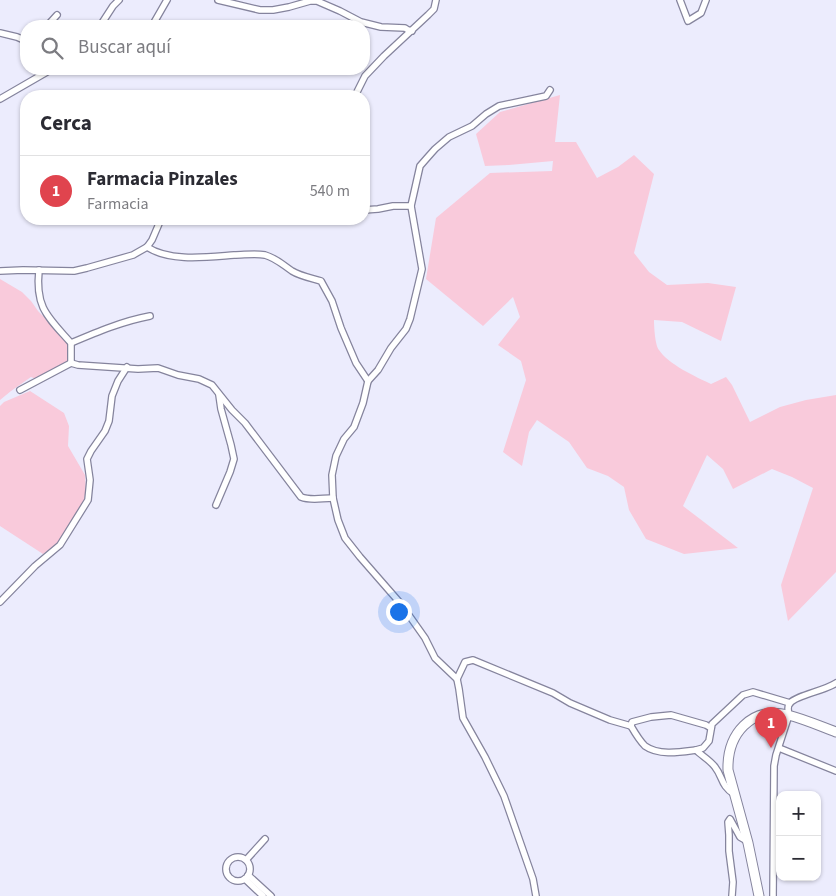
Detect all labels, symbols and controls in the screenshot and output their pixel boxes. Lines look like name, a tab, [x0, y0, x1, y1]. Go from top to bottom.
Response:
search box	[20, 20, 370, 75]
icon: search	[38, 34, 66, 62]
text: Buscar aquí	[78, 34, 171, 61]
text: Cerca	[40, 108, 92, 138]
text: Farmacia Pinzales	[87, 166, 238, 193]
text: 1	[52, 180, 60, 202]
text: 540 m	[310, 180, 350, 202]
text: Farmacia	[87, 193, 149, 215]
your location	[386, 599, 412, 625]
pin: 1	[755, 707, 787, 748]
map controls	[776, 791, 821, 881]
button: +	[776, 791, 821, 836]
button: −	[776, 836, 821, 881]

